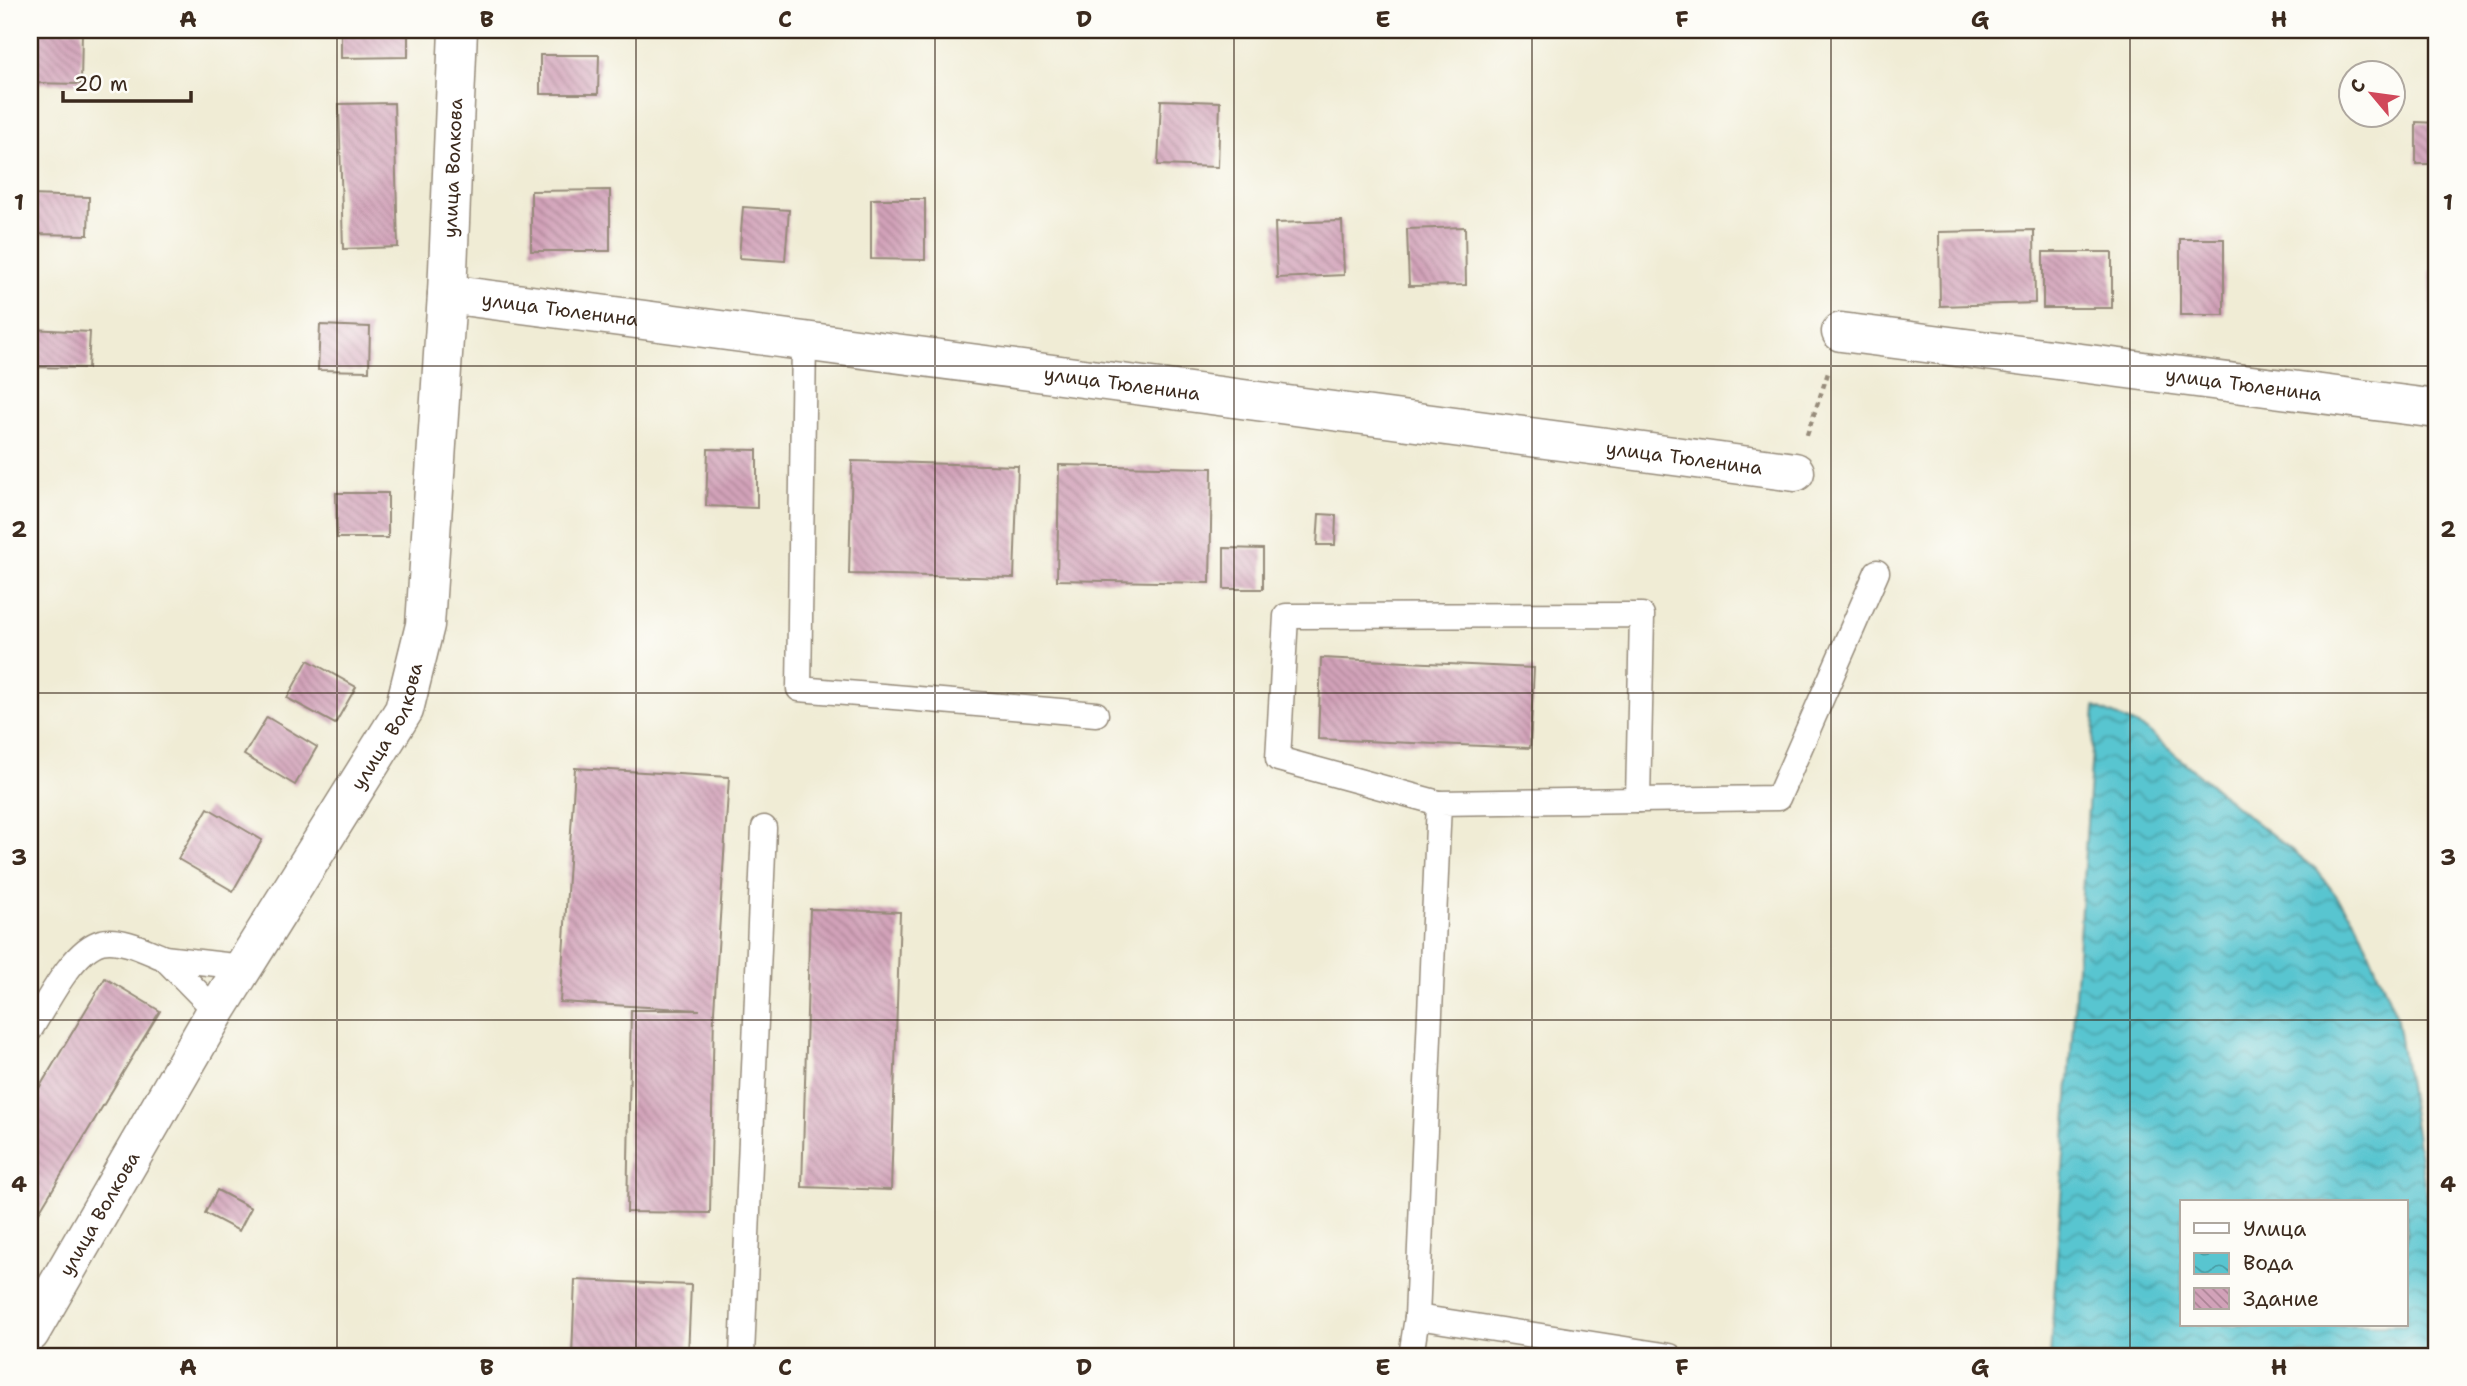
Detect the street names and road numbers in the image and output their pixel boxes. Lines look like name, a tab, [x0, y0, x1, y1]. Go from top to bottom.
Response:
street label: улица Волкова	[437, 98, 468, 239]
street label: улица Тюленина	[480, 287, 640, 332]
street label: улица Тюленина	[1042, 361, 1202, 406]
street label: улица Тюленина	[2164, 362, 2323, 407]
street label: улица Тюленина	[1605, 435, 1764, 481]
street label: улица Волкова	[345, 660, 428, 795]
street label: улица Волкова	[54, 1147, 145, 1281]

